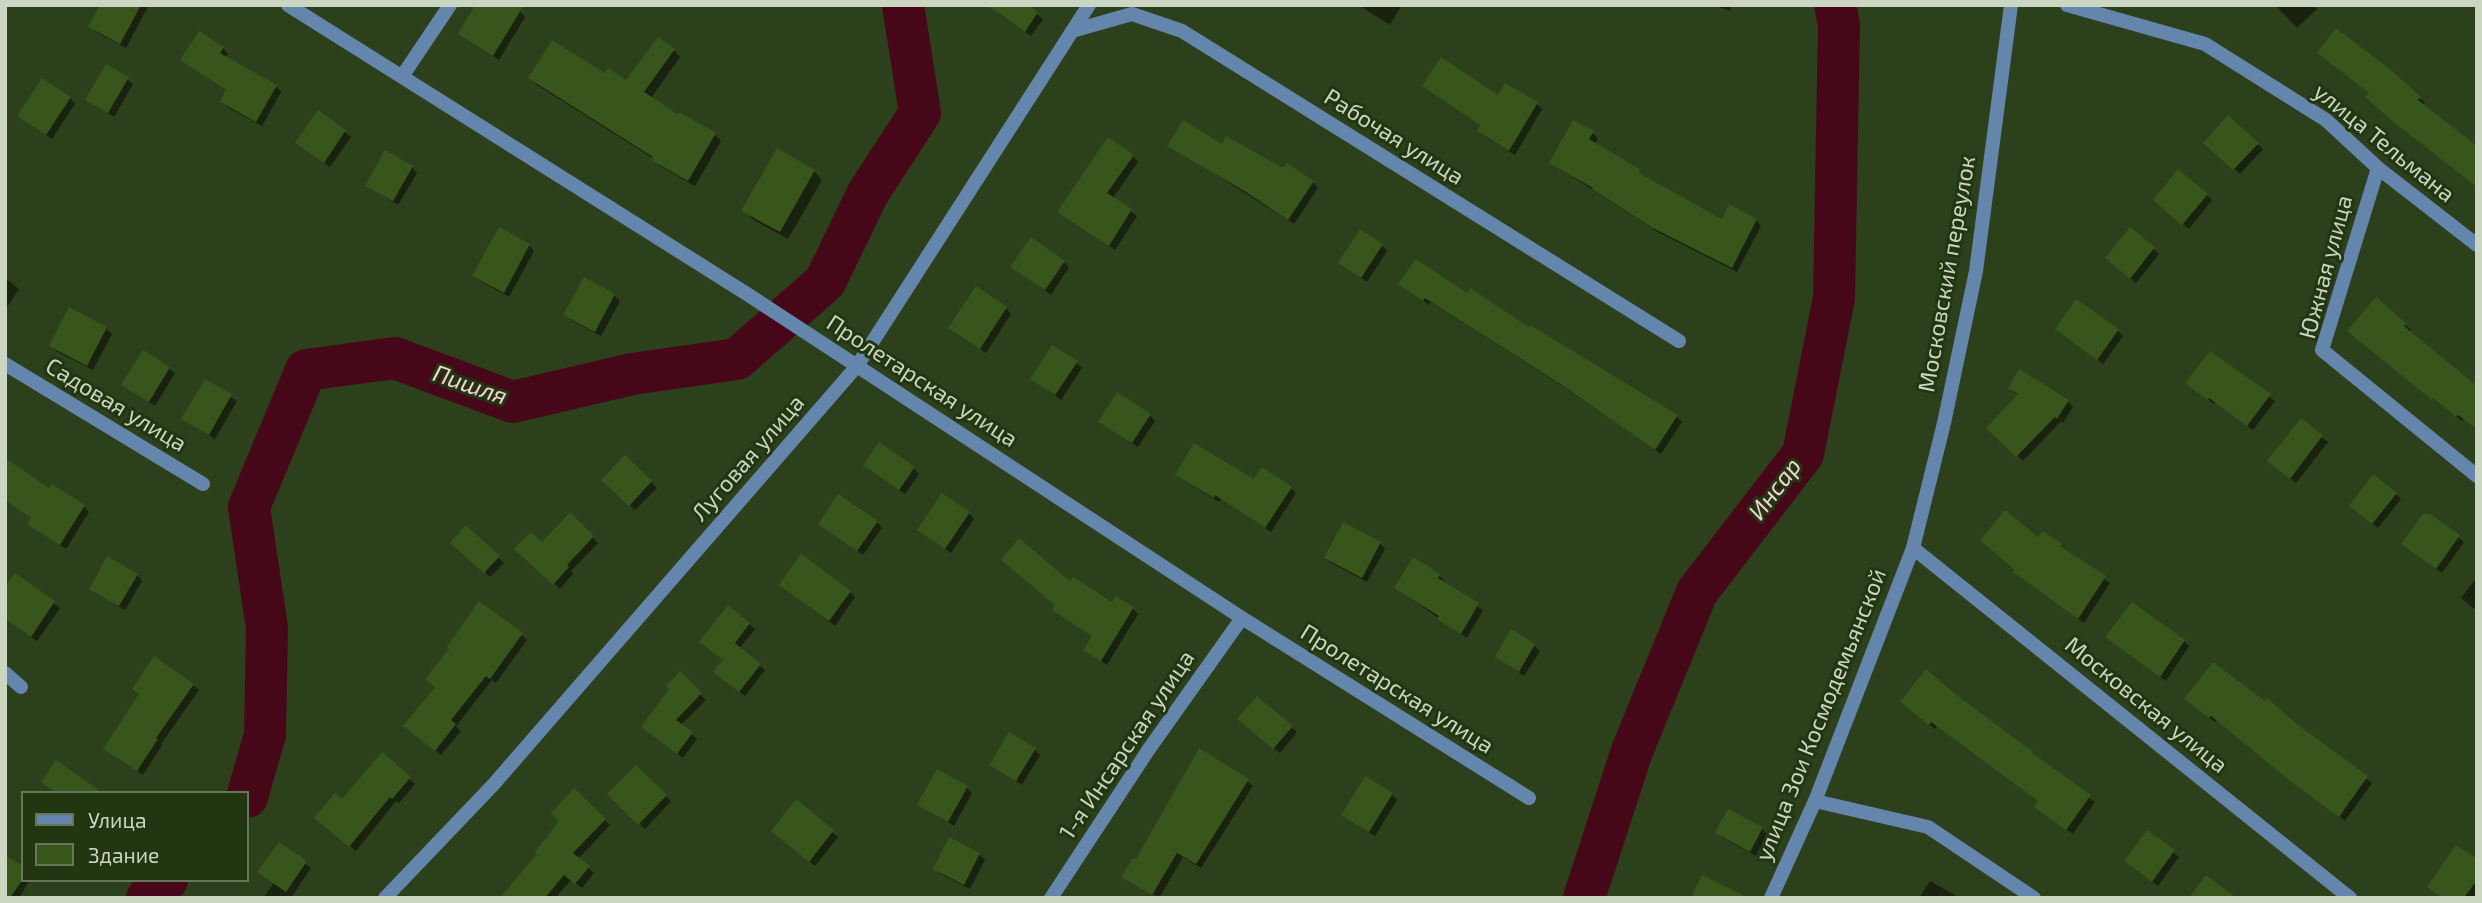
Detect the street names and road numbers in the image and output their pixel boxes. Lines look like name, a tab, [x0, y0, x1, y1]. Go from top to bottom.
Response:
street label: улица Тельмана	[2308, 78, 2460, 208]
street label: Рабочая улица	[1319, 83, 1469, 191]
street label: Московский переулок	[1913, 154, 1981, 394]
street label: Южная улица	[2294, 192, 2358, 342]
street label: Пролетарская улица	[821, 309, 1023, 453]
street label: Садовая улица	[40, 352, 192, 458]
street label: Луговая улица	[686, 389, 810, 527]
street label: улица Зои Космодемьянской	[1750, 565, 1892, 865]
street label: Пролетарская улица	[1295, 618, 1499, 760]
street label: Московская улица	[2059, 631, 2233, 779]
street label: 1-я Инсарская улица	[1053, 645, 1201, 845]

